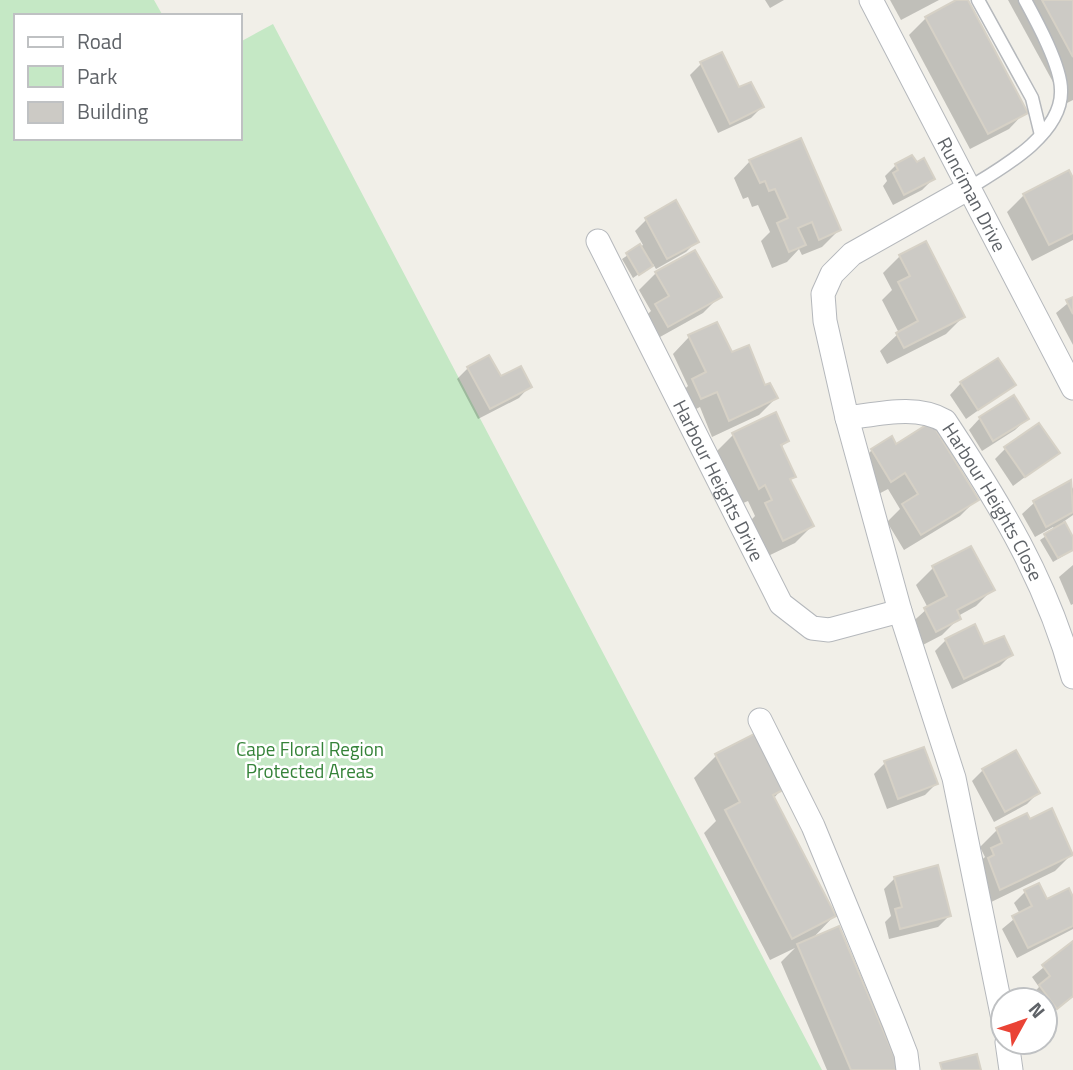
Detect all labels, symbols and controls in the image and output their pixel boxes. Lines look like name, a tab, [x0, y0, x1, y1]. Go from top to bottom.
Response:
legend	[14, 14, 242, 140]
text: Road	[77, 25, 122, 57]
text: Park	[77, 60, 117, 92]
text: Building	[77, 95, 149, 127]
street label: Runciman Drive	[931, 132, 1014, 257]
street label: Harbour Heights Drive	[666, 394, 772, 566]
street label: Harbour Heights Close	[936, 416, 1051, 585]
park label: Cape Floral Region Protected Areas	[236, 734, 384, 785]
north arrow	[989, 986, 1059, 1056]
text: N	[1022, 995, 1053, 1024]

